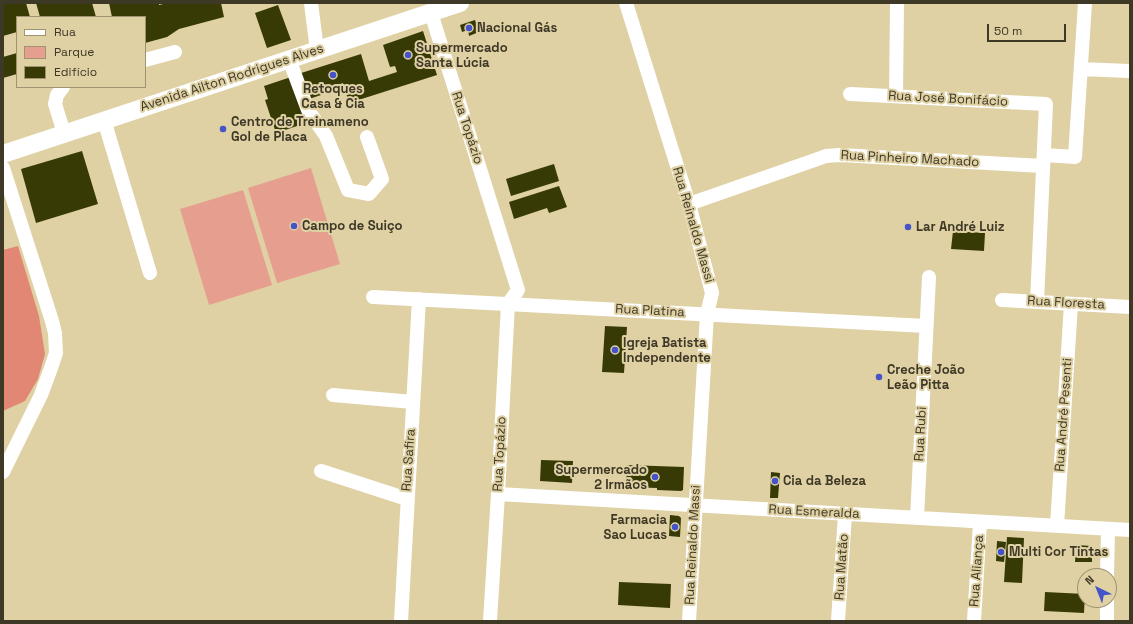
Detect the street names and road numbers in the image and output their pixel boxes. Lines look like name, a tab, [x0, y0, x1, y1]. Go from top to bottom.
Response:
street label: Avenida Ailton Rodrigues Alves	[138, 41, 326, 115]
street label: Rua José Bonifácio	[888, 88, 1008, 110]
street label: Rua Topázio	[448, 90, 486, 166]
street label: Rua Pinheiro Machado	[840, 148, 980, 170]
street label: Rua Reinaldo Massi	[669, 165, 717, 285]
street label: Rua Floresta	[1027, 293, 1105, 313]
street label: Rua Platina	[615, 301, 685, 321]
street label: Rua André Pesenti	[1052, 358, 1076, 472]
street label: Rua Rubi	[912, 406, 930, 462]
street label: Rua Topázio	[490, 416, 510, 492]
street label: Rua Safira	[399, 428, 419, 492]
street label: Rua Reinaldo Massi	[682, 485, 704, 605]
street label: Rua Esmeralda	[768, 502, 860, 522]
street label: Rua Matão	[832, 533, 852, 601]
street label: Rua Aliança	[967, 534, 987, 608]

